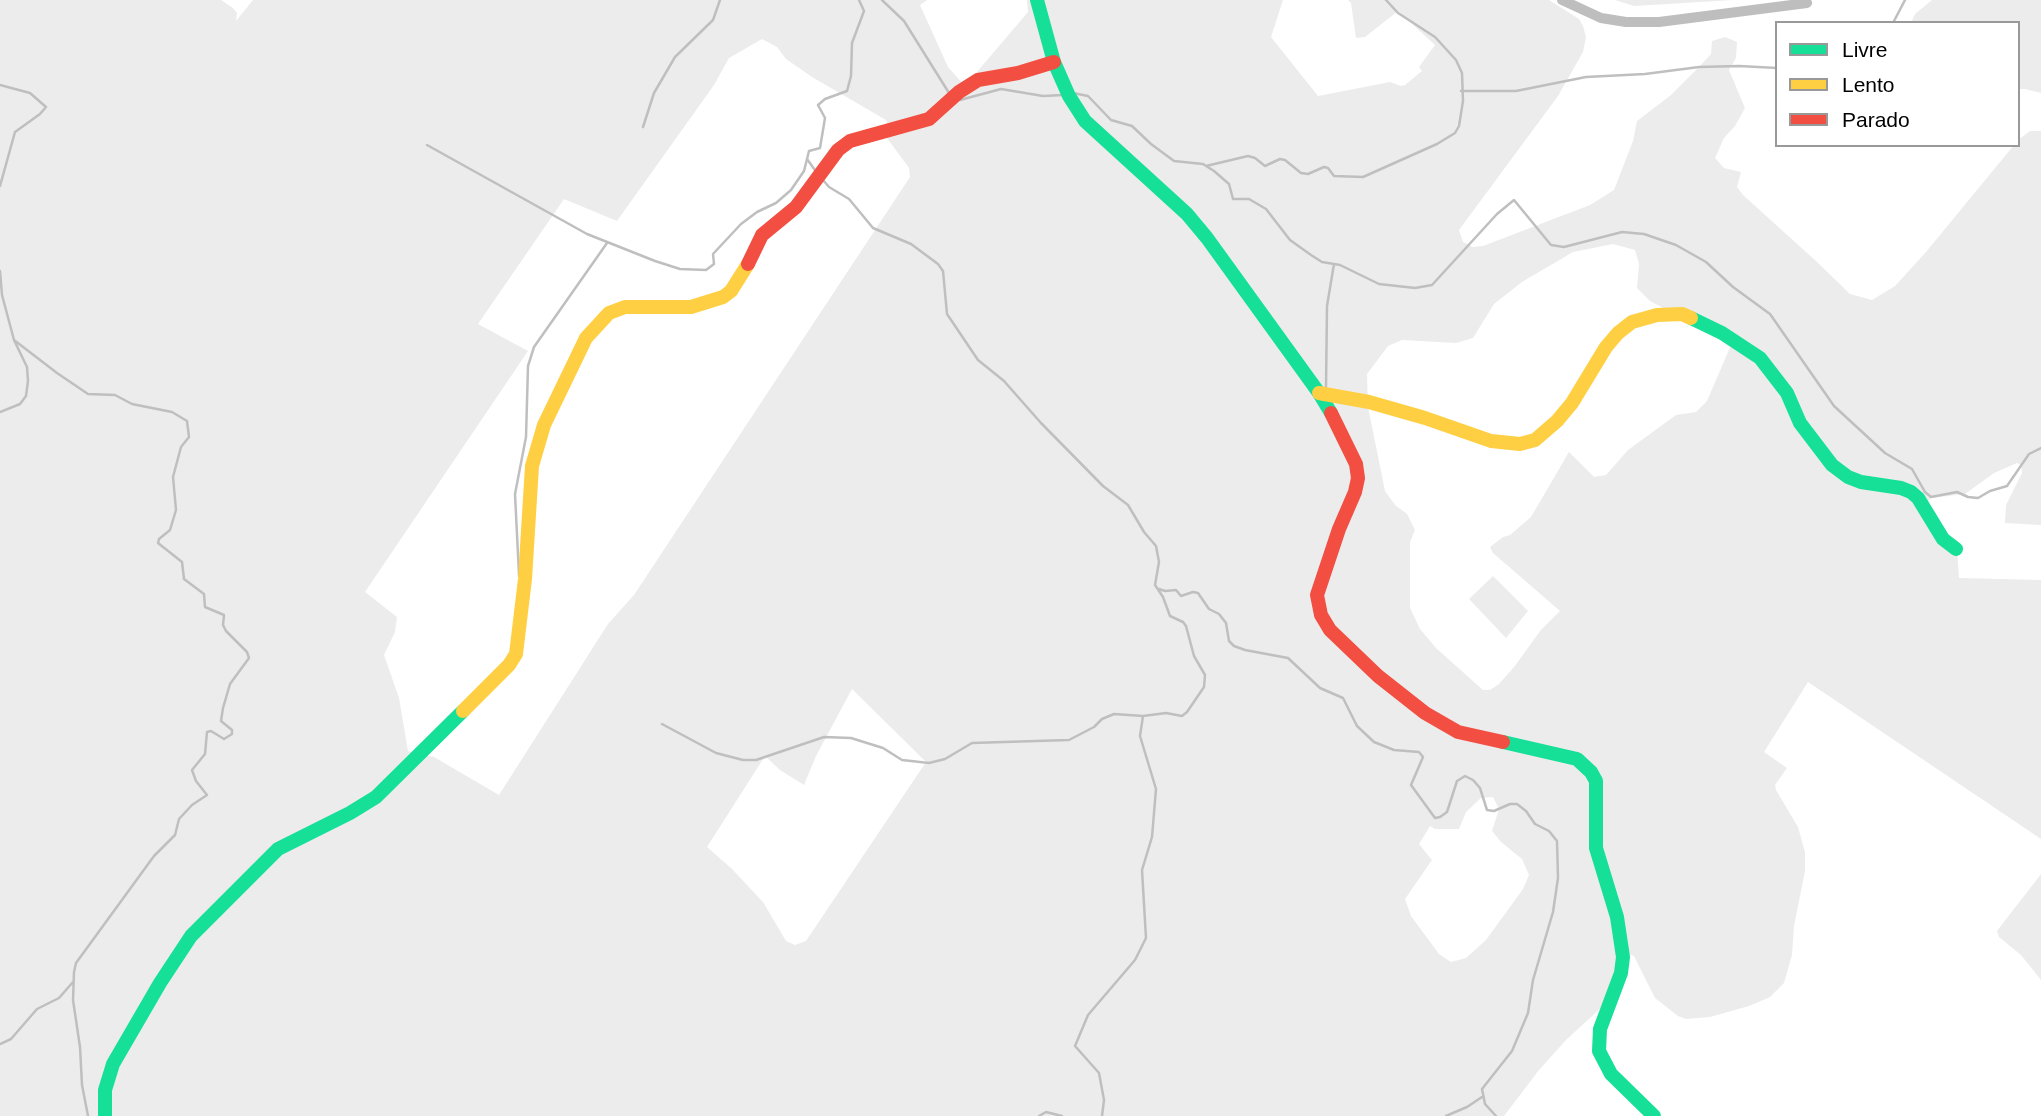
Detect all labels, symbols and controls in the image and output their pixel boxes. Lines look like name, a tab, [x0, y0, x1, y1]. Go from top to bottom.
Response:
legend	[1775, 21, 2020, 147]
text: Livre	[1842, 38, 1888, 61]
text: Lento	[1842, 73, 1895, 96]
text: Parado	[1842, 108, 1910, 131]

